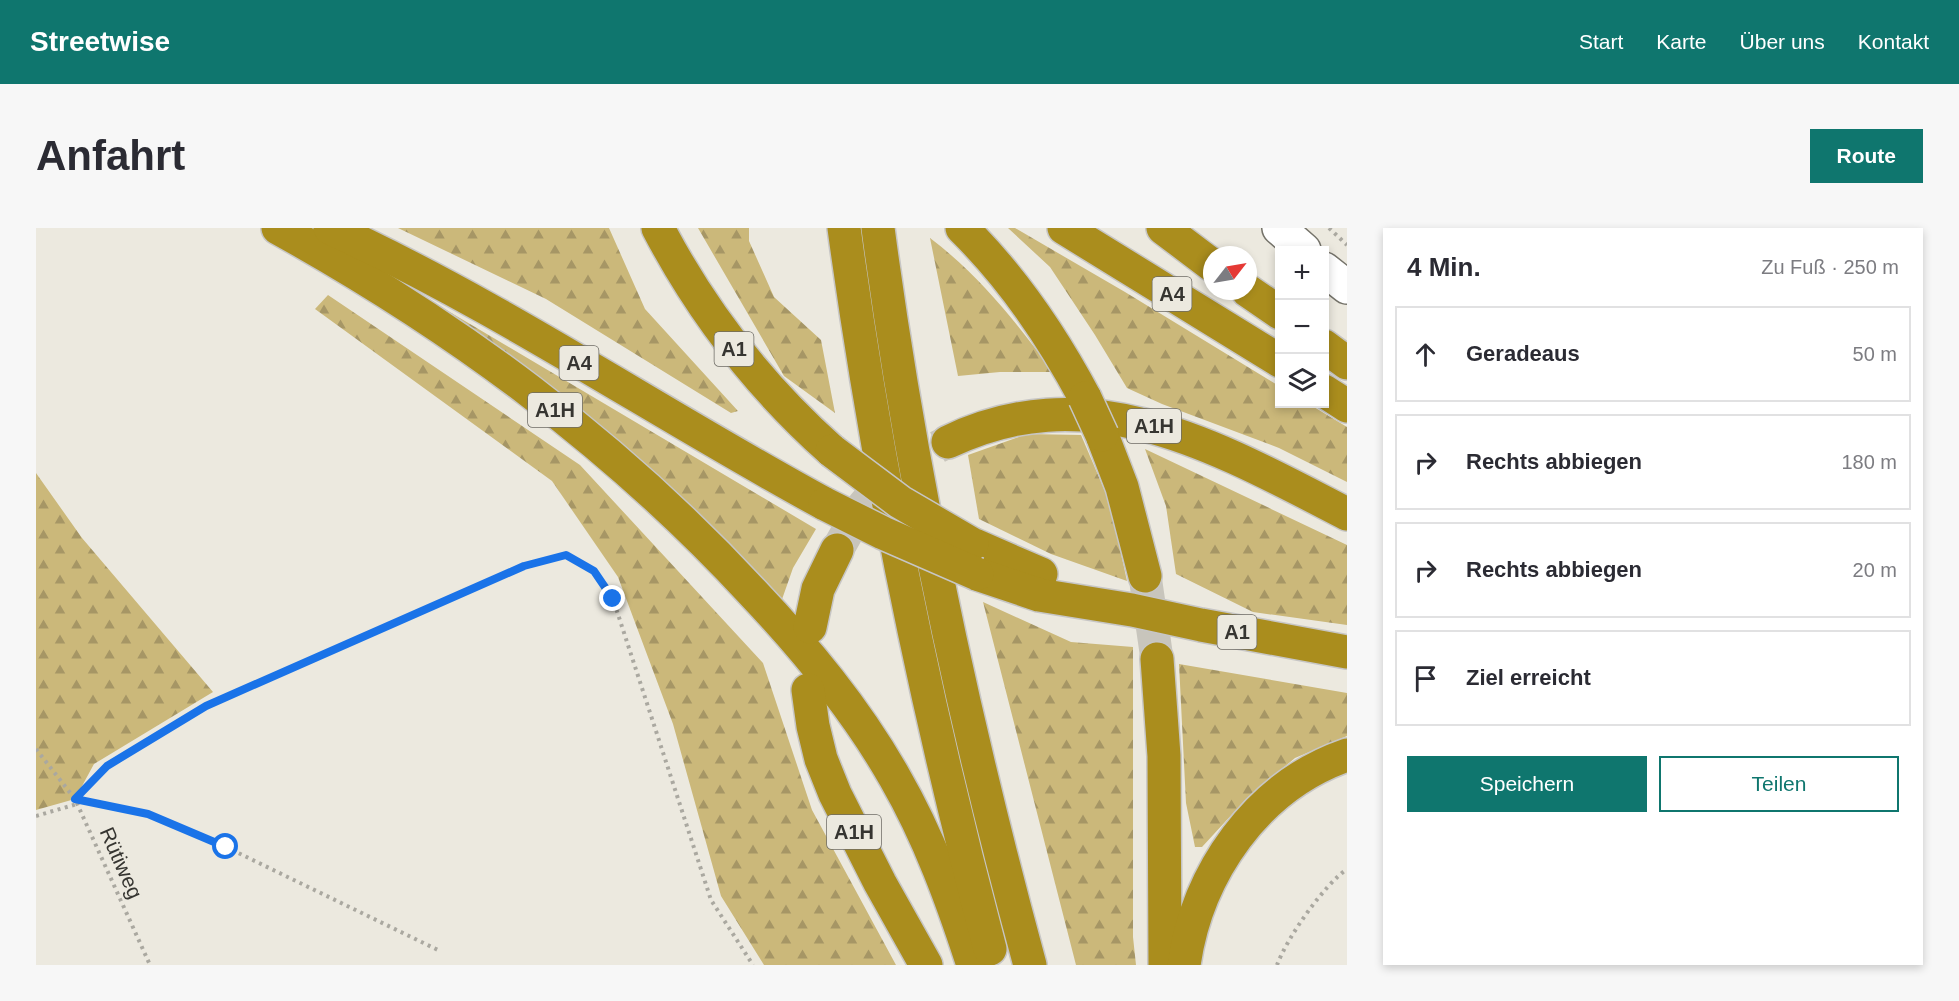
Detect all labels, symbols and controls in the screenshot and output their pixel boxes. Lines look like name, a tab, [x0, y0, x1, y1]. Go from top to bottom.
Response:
text: Streetwise	[30, 26, 170, 57]
text: Start	[1579, 30, 1623, 53]
text: Karte	[1656, 30, 1707, 53]
text: Über uns	[1740, 30, 1825, 53]
text: Kontakt	[1858, 30, 1929, 53]
button: Route	[1810, 129, 1923, 183]
text: Anfahrt	[36, 132, 185, 179]
north arrow	[1203, 246, 1257, 300]
map controls	[1275, 246, 1329, 408]
button: +	[1275, 246, 1329, 300]
text: 4 Min.	[1407, 252, 1481, 282]
text: Zu Fuß · 250 m	[1761, 256, 1899, 278]
road number: A4	[1152, 277, 1192, 311]
button: −	[1275, 300, 1329, 354]
road number: A1	[714, 332, 754, 366]
icon: ahead	[1409, 338, 1442, 371]
text: Geradeaus	[1466, 341, 1580, 366]
text: 50 m	[1853, 343, 1897, 365]
road number: A4	[560, 346, 598, 380]
button: layers	[1275, 354, 1329, 408]
road number: A1H	[528, 393, 582, 427]
road number: A1H	[1127, 409, 1181, 443]
icon: right	[1409, 446, 1442, 479]
text: Rechts abbiegen	[1466, 449, 1642, 474]
text: 180 m	[1841, 451, 1897, 473]
icon: right	[1409, 554, 1442, 587]
text: Rechts abbiegen	[1466, 557, 1642, 582]
text: 20 m	[1853, 559, 1897, 581]
route end	[599, 585, 625, 611]
road number: A1	[1218, 615, 1256, 649]
icon: arrive	[1409, 662, 1442, 695]
text: Ziel erreicht	[1466, 665, 1591, 690]
button: Speichern	[1407, 756, 1647, 812]
button: Teilen	[1659, 756, 1899, 812]
road number: A1H	[827, 815, 881, 849]
street label: Rütiweg	[96, 823, 147, 902]
route start	[212, 833, 238, 859]

